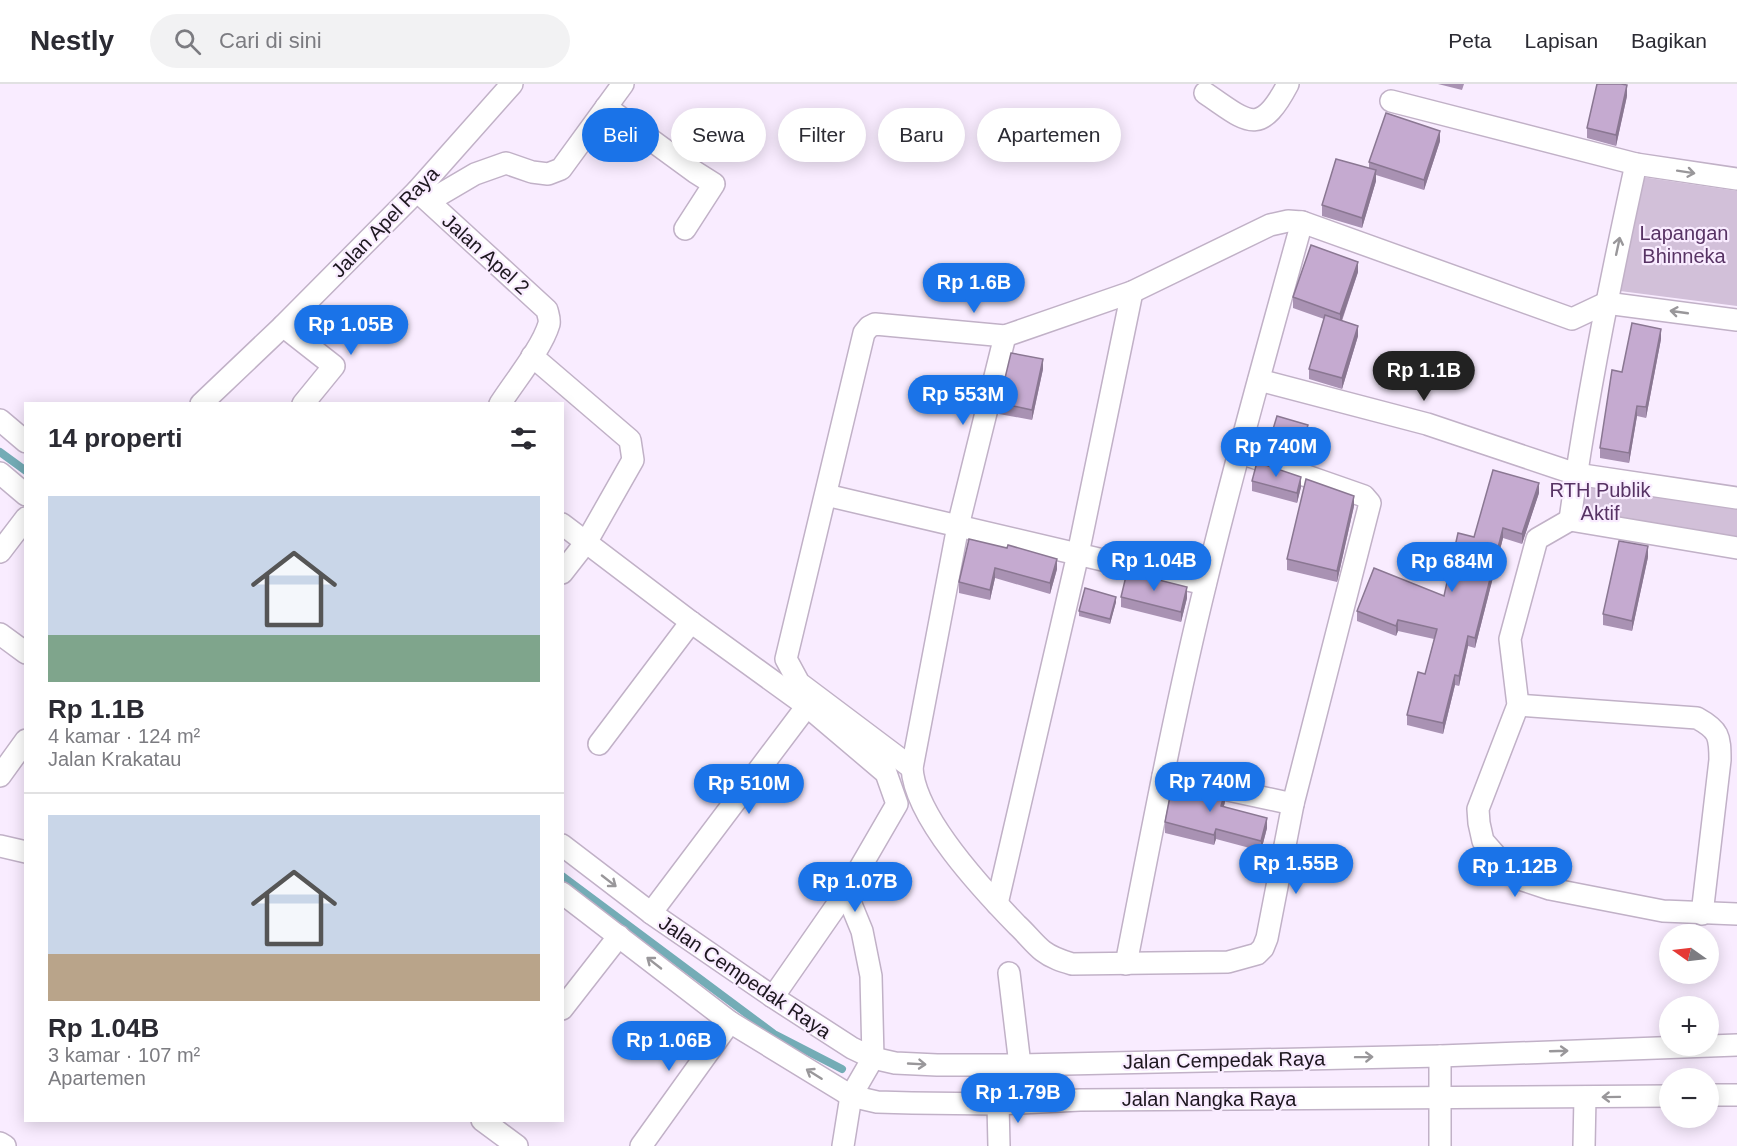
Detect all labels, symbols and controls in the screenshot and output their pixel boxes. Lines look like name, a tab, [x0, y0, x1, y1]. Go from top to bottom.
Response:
search box	[150, 14, 570, 68]
text: Nestly	[30, 25, 114, 56]
icon: search	[171, 25, 204, 58]
text: Cari di sini	[219, 28, 322, 53]
text: Peta	[1448, 29, 1492, 52]
text: Lapisan	[1525, 29, 1598, 52]
text: Bagikan	[1631, 29, 1707, 52]
chip: Beli	[582, 108, 659, 162]
chip: Sewa	[671, 108, 766, 162]
chip: Filter	[778, 108, 866, 162]
chip: Baru	[878, 108, 965, 162]
chip: Apartemen	[977, 108, 1121, 162]
street label: Jalan Apel Raya	[327, 162, 444, 282]
one-way arrow	[1676, 166, 1696, 177]
street label: Jalan Apel 2	[438, 209, 534, 299]
park label: Lapangan Bhinneka	[1640, 222, 1728, 267]
one-way arrow	[1613, 237, 1624, 256]
pin: Rp 1.6B	[919, 263, 1029, 314]
text: Rp 1.6B	[937, 271, 1011, 293]
pin: Rp 1.05B	[289, 305, 413, 356]
one-way arrow	[1670, 307, 1689, 318]
text: Rp 1.05B	[308, 313, 394, 335]
pin: Rp 1.1B	[1369, 351, 1479, 402]
text: Rp 1.1B	[1387, 359, 1461, 381]
pin: Rp 553M	[908, 375, 1018, 426]
text: Rp 553M	[922, 383, 1004, 405]
icon: filters	[507, 422, 540, 455]
text: 14 properti	[48, 423, 182, 453]
pin: Rp 740M	[1221, 427, 1331, 478]
text: Rp 740M	[1235, 435, 1317, 457]
park label: RTH Publik Aktif	[1550, 479, 1651, 524]
icon: home	[240, 535, 348, 643]
pin: Rp 1.04B	[1092, 541, 1216, 592]
pin: Rp 684M	[1397, 542, 1507, 593]
text: Rp 1.04B	[1111, 549, 1197, 571]
text: Rp 684M	[1411, 550, 1493, 572]
text: Rp 1.1B	[48, 694, 145, 724]
text: 4 kamar · 124 m²	[48, 725, 200, 747]
text: Jalan Krakatau	[48, 748, 181, 770]
pin: Rp 740M	[1155, 762, 1265, 813]
pin: Rp 510M	[694, 764, 804, 815]
text: Rp 740M	[1169, 770, 1251, 792]
text: Rp 510M	[708, 772, 790, 794]
pin: Rp 1.55B	[1234, 844, 1358, 895]
pin: Rp 1.12B	[1453, 847, 1577, 898]
text: Rp 1.55B	[1253, 852, 1339, 874]
icon: home	[240, 854, 348, 962]
text: Rp 1.12B	[1472, 855, 1558, 877]
pin: Rp 1.07B	[793, 862, 917, 913]
text: Rp 1.07B	[812, 870, 898, 892]
one-way arrow	[600, 874, 616, 887]
street label: Jalan Cempedak Raya	[655, 911, 836, 1043]
north arrow	[1659, 924, 1719, 984]
map controls	[1659, 924, 1719, 1128]
one-way arrow	[646, 957, 662, 970]
button: +	[1659, 996, 1719, 1056]
text: Rp 1.04B	[48, 1013, 159, 1043]
pin: Rp 1.06B	[607, 1021, 731, 1072]
text: Rp 1.06B	[626, 1029, 712, 1051]
text: 3 kamar · 107 m²	[48, 1044, 200, 1066]
one-way arrow	[1548, 1046, 1568, 1057]
street label: Jalan Cempedak Raya	[1123, 1047, 1326, 1073]
one-way arrow	[1353, 1051, 1373, 1063]
one-way arrow	[906, 1059, 926, 1070]
text: Apartemen	[48, 1067, 146, 1089]
one-way arrow	[806, 1067, 823, 1079]
button: −	[1659, 1068, 1719, 1128]
pin: Rp 1.79B	[956, 1073, 1080, 1124]
text: Rp 1.79B	[975, 1081, 1061, 1103]
street label: Jalan Nangka Raya	[1122, 1088, 1297, 1110]
one-way arrow	[1602, 1091, 1622, 1103]

